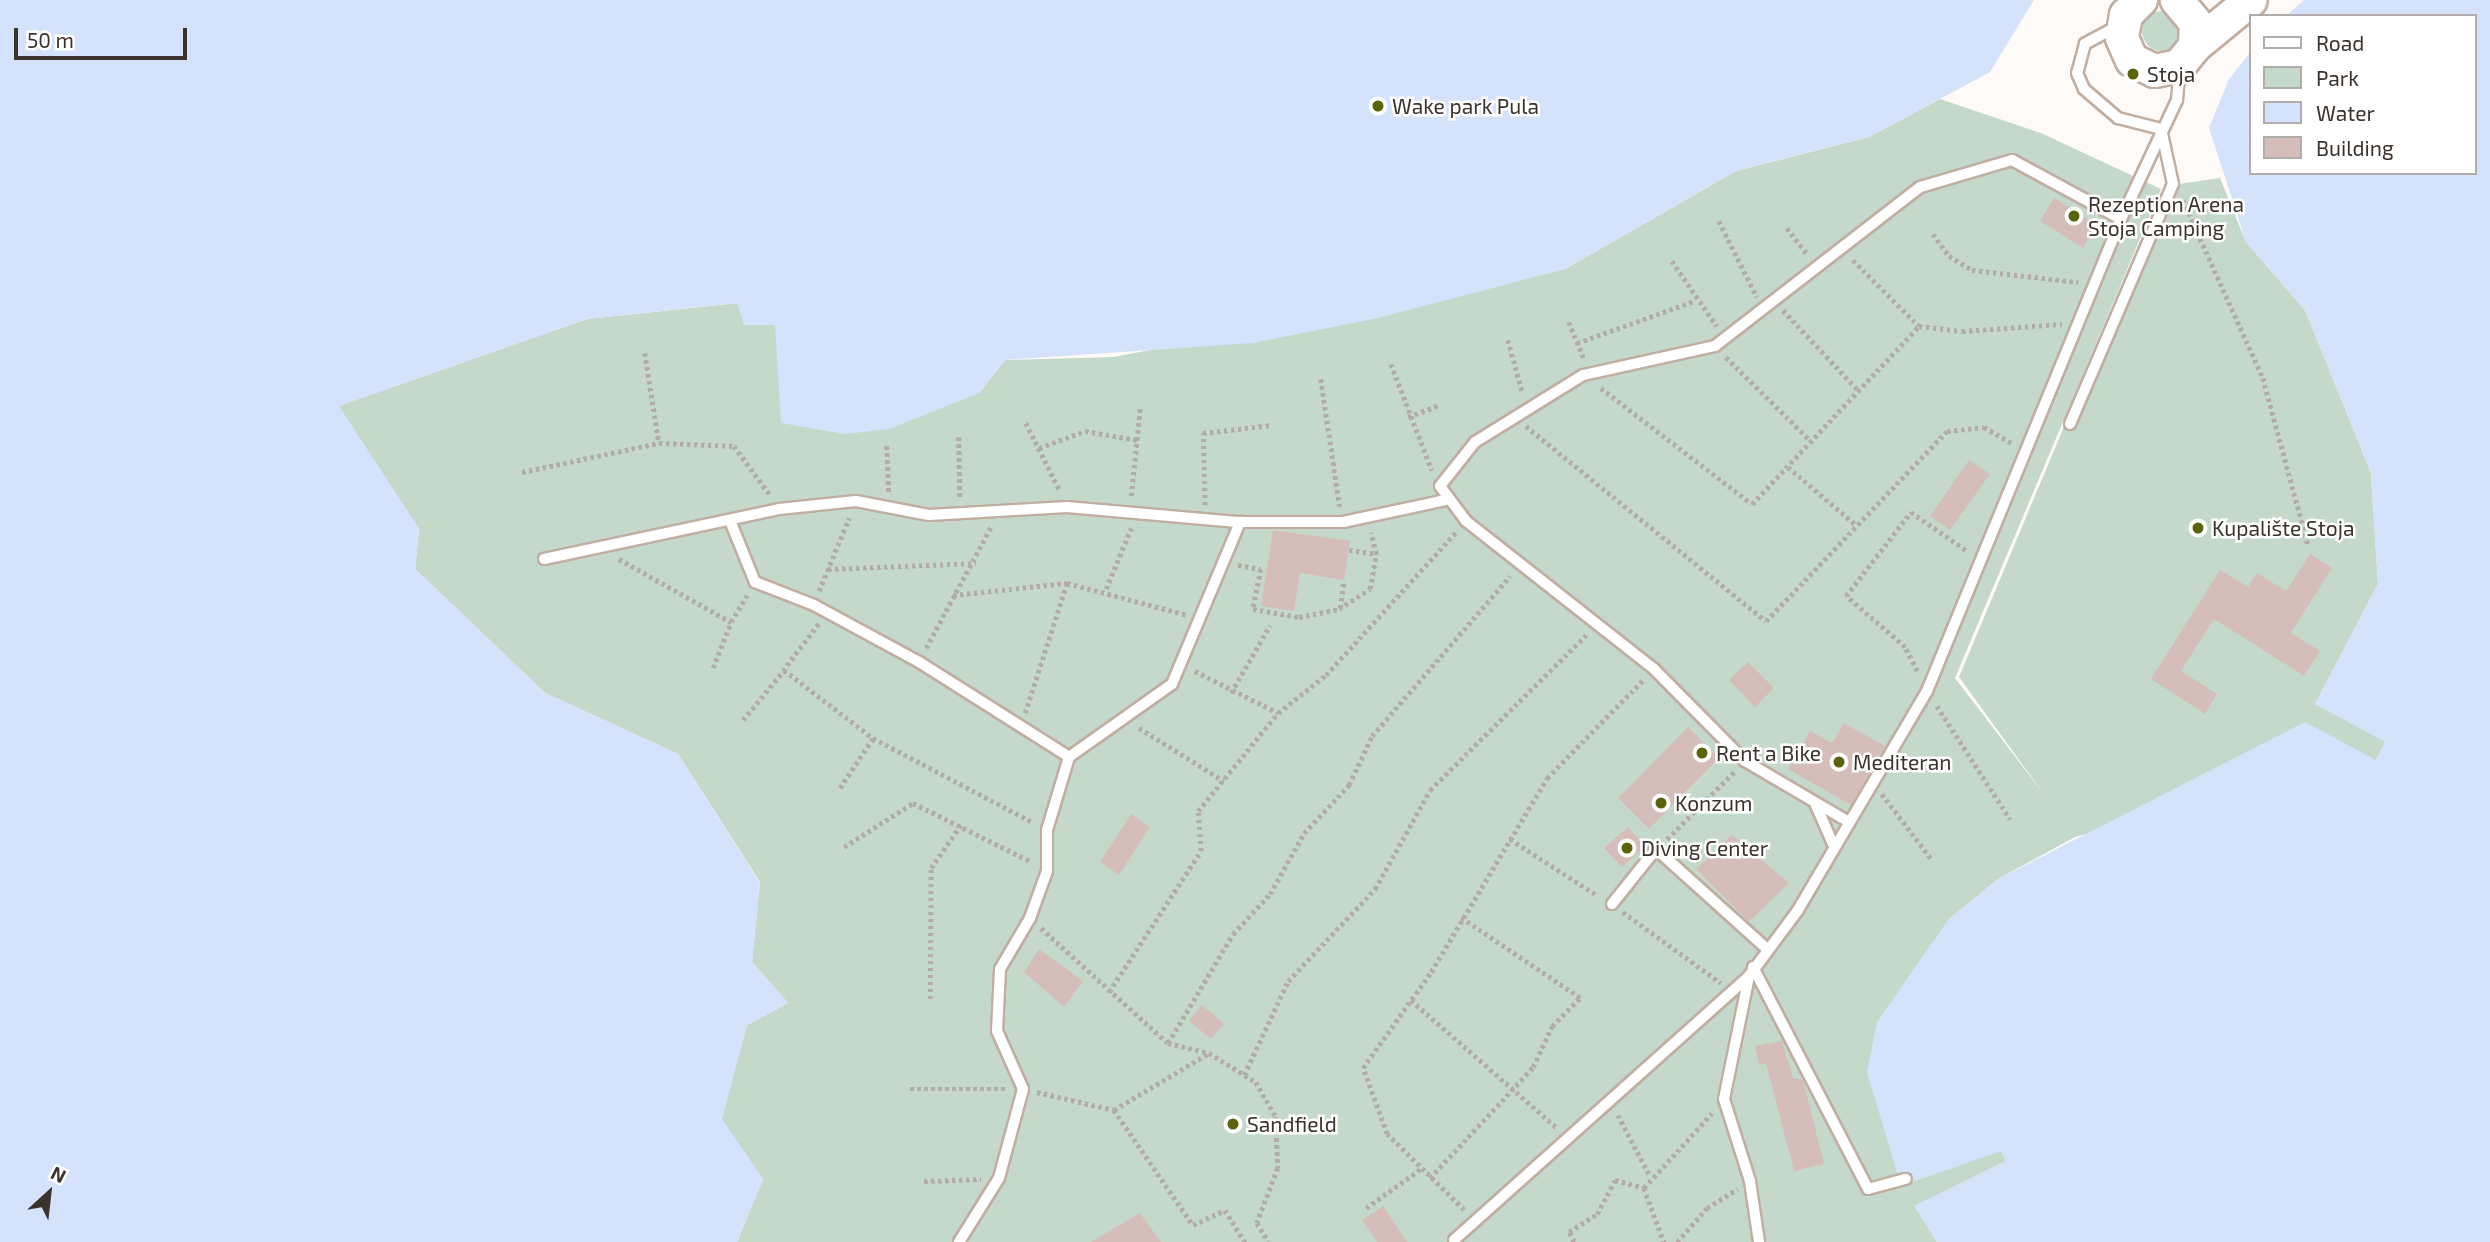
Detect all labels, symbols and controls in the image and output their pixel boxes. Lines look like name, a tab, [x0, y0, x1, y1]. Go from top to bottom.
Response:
scale bar	[18, 14, 191, 58]
legend	[2248, 14, 2476, 175]
text: 50 m	[27, 27, 74, 52]
text: Road	[2316, 30, 2364, 55]
place label: Stoja	[2147, 61, 2195, 87]
text: Park	[2316, 65, 2359, 90]
marker: Stoja	[2125, 66, 2141, 82]
place label: Wake park Pula	[1392, 93, 1539, 119]
marker: Wake park Pula	[1370, 98, 1386, 114]
text: Water	[2316, 100, 2375, 125]
text: Building	[2316, 135, 2394, 160]
place label: Rezeption Arena Stoja Camping	[2088, 191, 2245, 241]
marker: Rezeption Arena Stoja Camping	[2066, 208, 2082, 224]
place label: Kupalište Stoja	[2212, 515, 2354, 541]
marker: Kupalište Stoja	[2190, 520, 2206, 536]
place label: Rent a Bike	[1716, 740, 1821, 766]
marker: Rent a Bike	[1694, 745, 1710, 761]
place label: Mediteran	[1853, 749, 1951, 775]
marker: Mediteran	[1831, 754, 1847, 770]
place label: Konzum	[1675, 790, 1752, 816]
marker: Konzum	[1653, 795, 1669, 811]
place label: Diving Center	[1641, 835, 1768, 861]
marker: Diving Center	[1619, 840, 1635, 856]
place label: Sandfield	[1247, 1111, 1337, 1137]
marker: Sandfield	[1225, 1116, 1241, 1132]
north arrow	[14, 1158, 84, 1228]
text: N	[47, 1160, 70, 1187]

